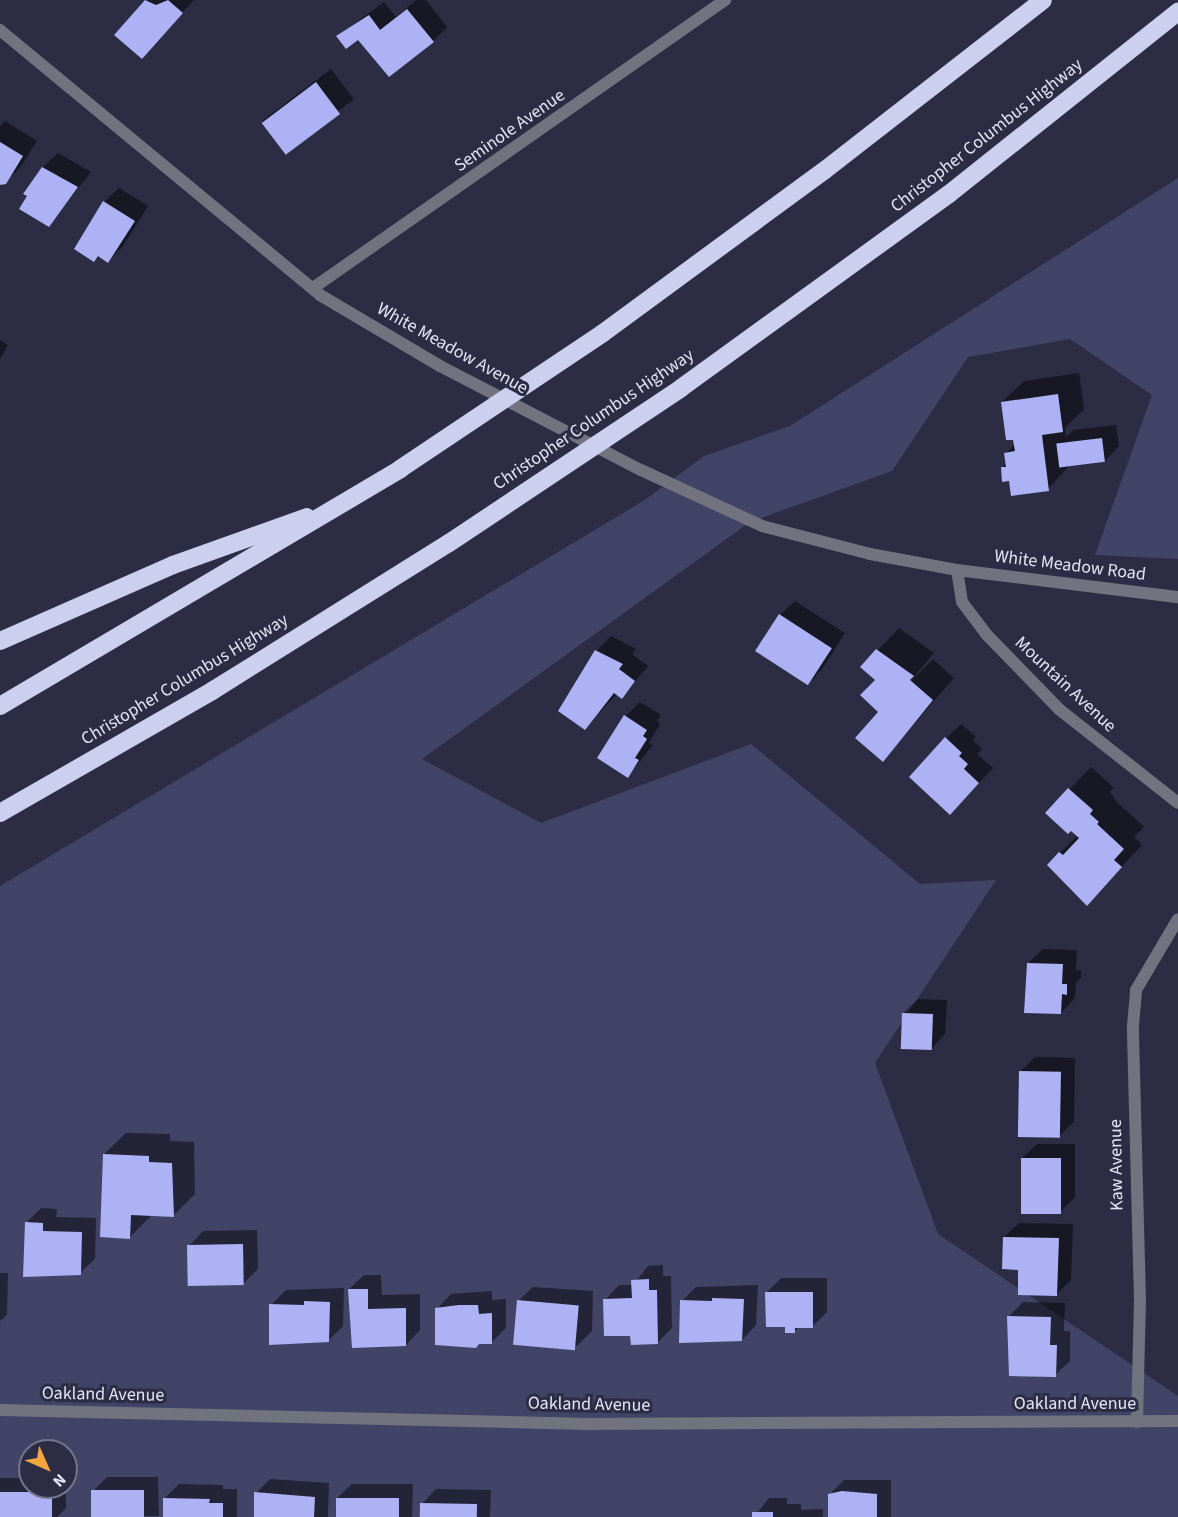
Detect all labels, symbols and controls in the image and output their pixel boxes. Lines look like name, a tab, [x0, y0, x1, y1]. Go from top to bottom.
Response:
street label: Christopher Columbus Highway	[887, 54, 1087, 218]
street label: Seminole Avenue	[451, 85, 569, 177]
street label: White Meadow Avenue	[373, 299, 531, 399]
street label: Christopher Columbus Highway	[489, 345, 699, 495]
street label: White Meadow Road	[993, 546, 1147, 586]
street label: Christopher Columbus Highway	[78, 610, 292, 750]
street label: Mountain Avenue	[1010, 633, 1120, 737]
street label: Kaw Avenue	[1105, 1119, 1129, 1211]
street label: Oakland Avenue	[42, 1383, 164, 1407]
street label: Oakland Avenue	[528, 1393, 650, 1417]
street label: Oakland Avenue	[1014, 1393, 1136, 1415]
north arrow	[18, 1439, 78, 1499]
text: N	[48, 1469, 71, 1492]

